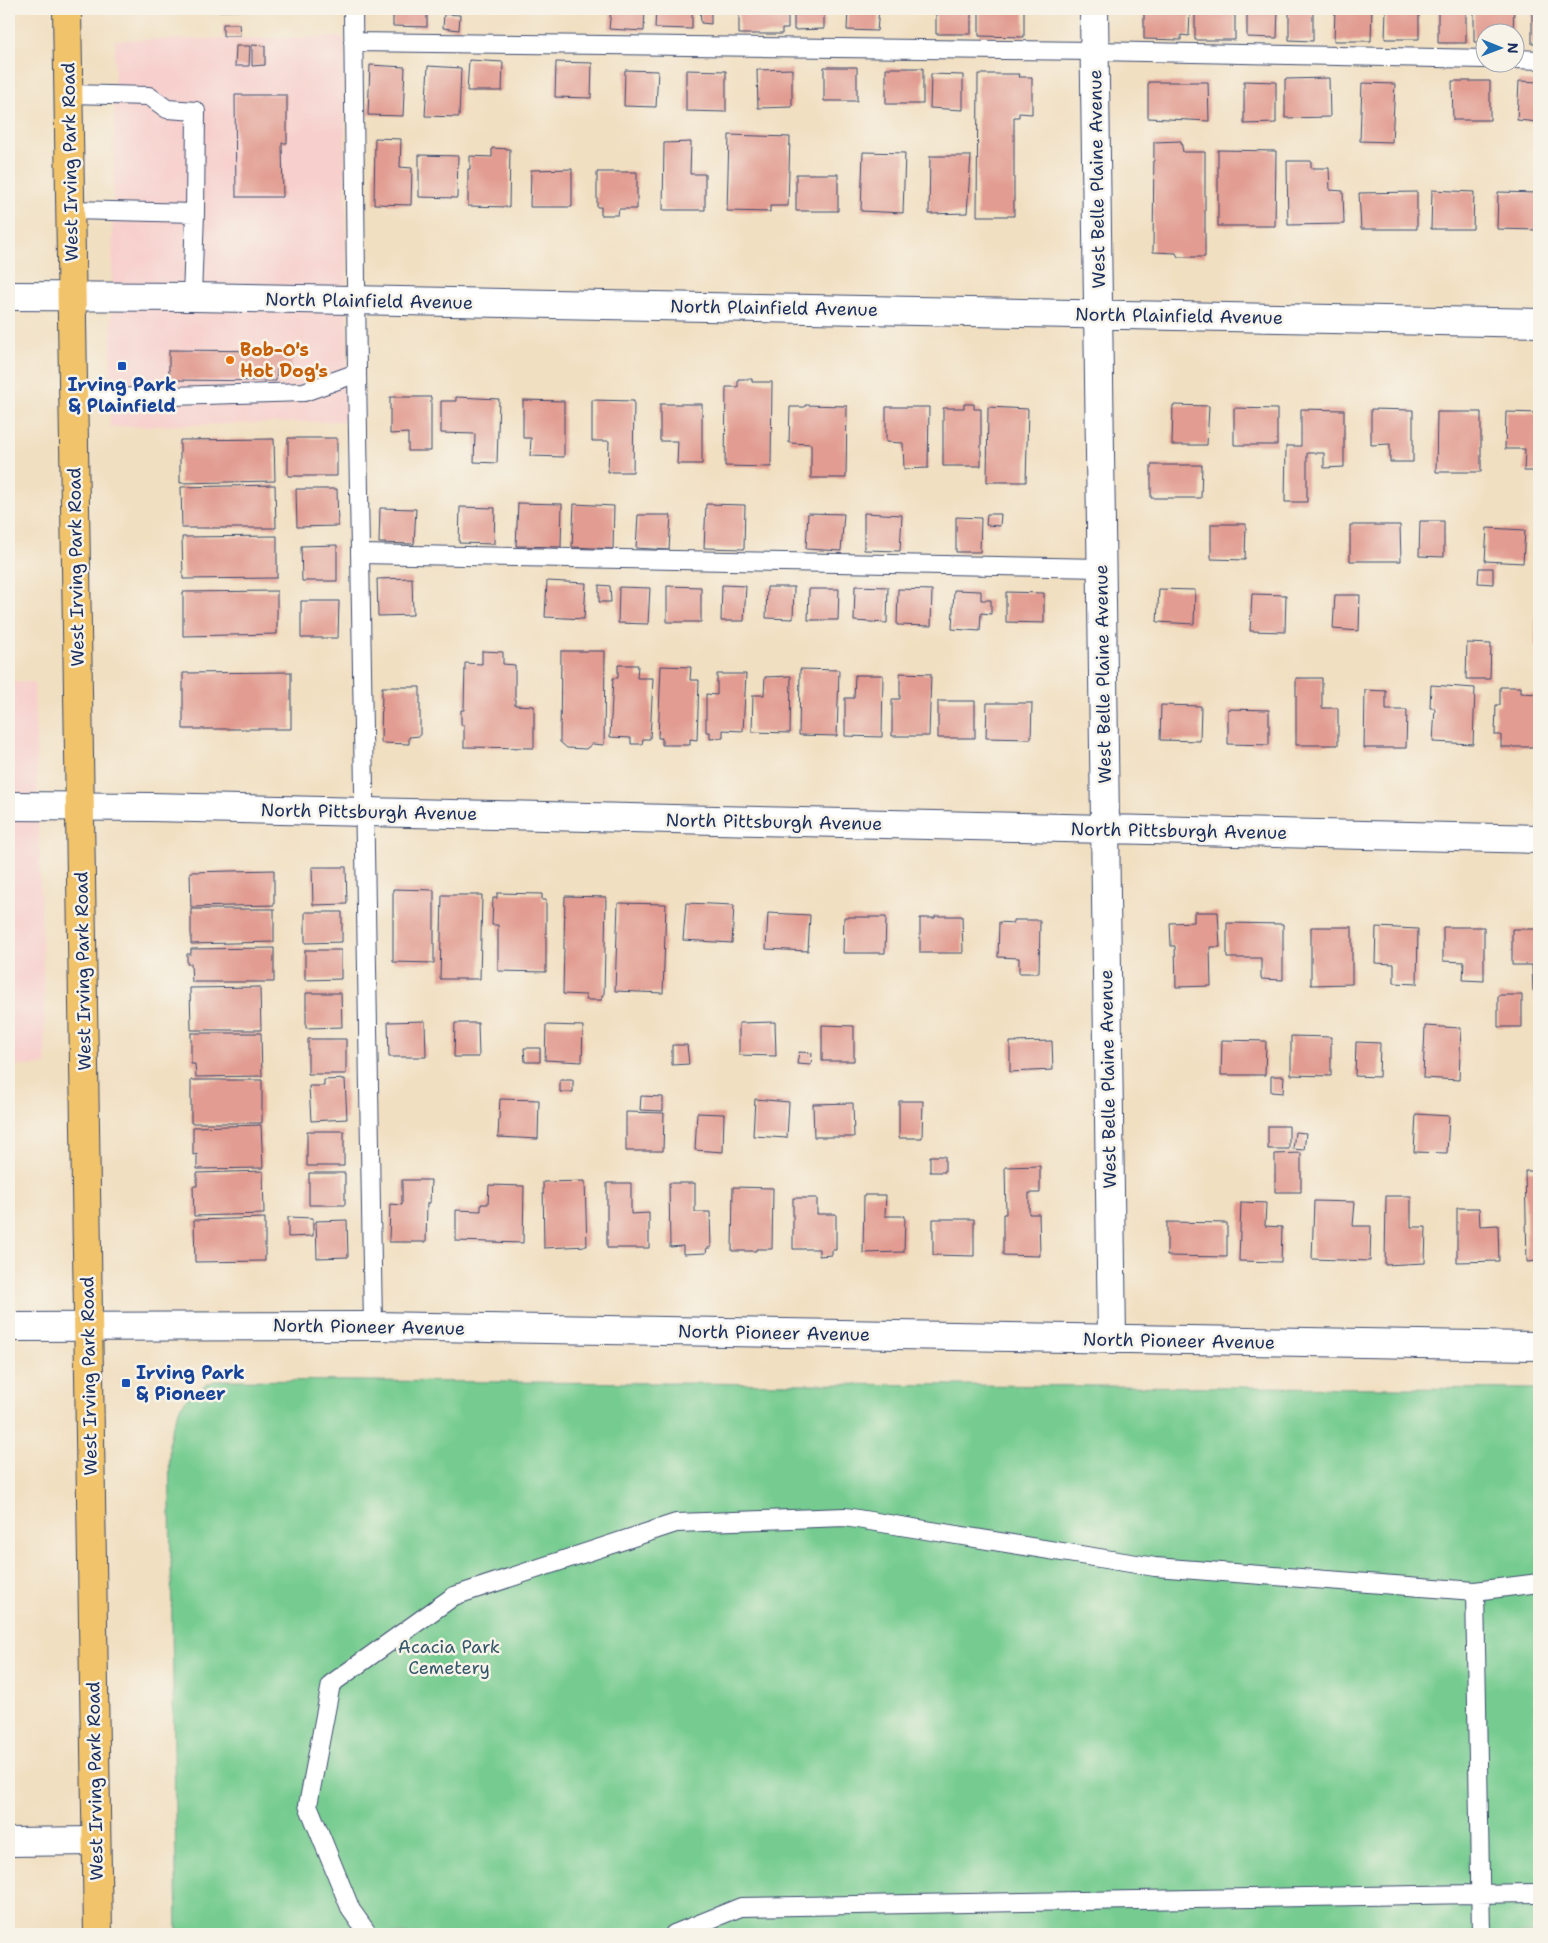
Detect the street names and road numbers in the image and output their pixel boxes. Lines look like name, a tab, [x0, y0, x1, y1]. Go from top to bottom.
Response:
street label: West Irving Park Road	[56, 62, 84, 262]
street label: West Belle Plaine Avenue	[1083, 69, 1111, 289]
street label: North Plainfield Avenue	[265, 287, 473, 315]
street label: North Plainfield Avenue	[670, 294, 878, 322]
street label: North Plainfield Avenue	[1075, 302, 1283, 330]
street label: West Irving Park Road	[62, 467, 90, 667]
street label: West Belle Plaine Avenue	[1089, 564, 1117, 784]
street label: North Pittsburgh Avenue	[260, 798, 478, 826]
street label: North Pittsburgh Avenue	[665, 808, 883, 836]
street label: North Pittsburgh Avenue	[1070, 817, 1288, 845]
street label: West Irving Park Road	[69, 871, 97, 1071]
street label: West Belle Plaine Avenue	[1094, 969, 1122, 1189]
street label: West Irving Park Road	[75, 1276, 103, 1476]
street label: North Pioneer Avenue	[273, 1313, 465, 1341]
street label: North Pioneer Avenue	[678, 1319, 870, 1347]
street label: North Pioneer Avenue	[1083, 1327, 1275, 1355]
street label: West Irving Park Road	[81, 1681, 109, 1881]

